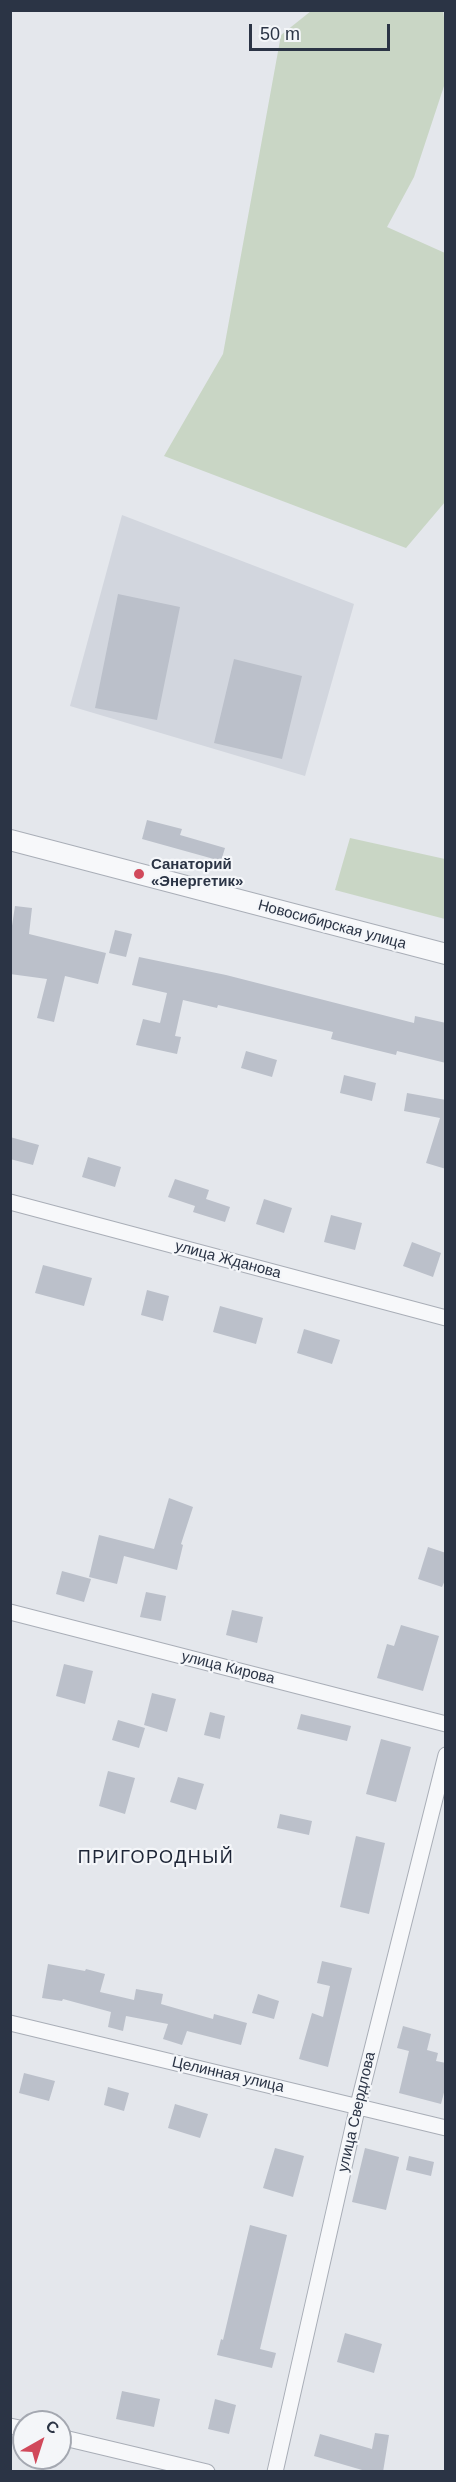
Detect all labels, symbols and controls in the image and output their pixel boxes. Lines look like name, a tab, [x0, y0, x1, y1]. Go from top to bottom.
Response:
scale bar	[252, 12, 393, 50]
text: 50 m	[260, 24, 300, 44]
place label: Санаторий «Энергетик»	[151, 856, 243, 891]
marker: Санаторий «Энергетик»	[132, 867, 146, 881]
street label: Новосибирская улица	[256, 897, 408, 953]
street label: улица Жданова	[173, 1237, 283, 1283]
street label: улица Кирова	[180, 1648, 276, 1688]
district label: ПРИГОРОДНЫЙ	[78, 1847, 234, 1869]
street label: улица Свердлова	[334, 2050, 380, 2174]
street label: Целинная улица	[170, 2053, 286, 2097]
north arrow	[12, 2410, 72, 2470]
text: С	[43, 2417, 62, 2437]

